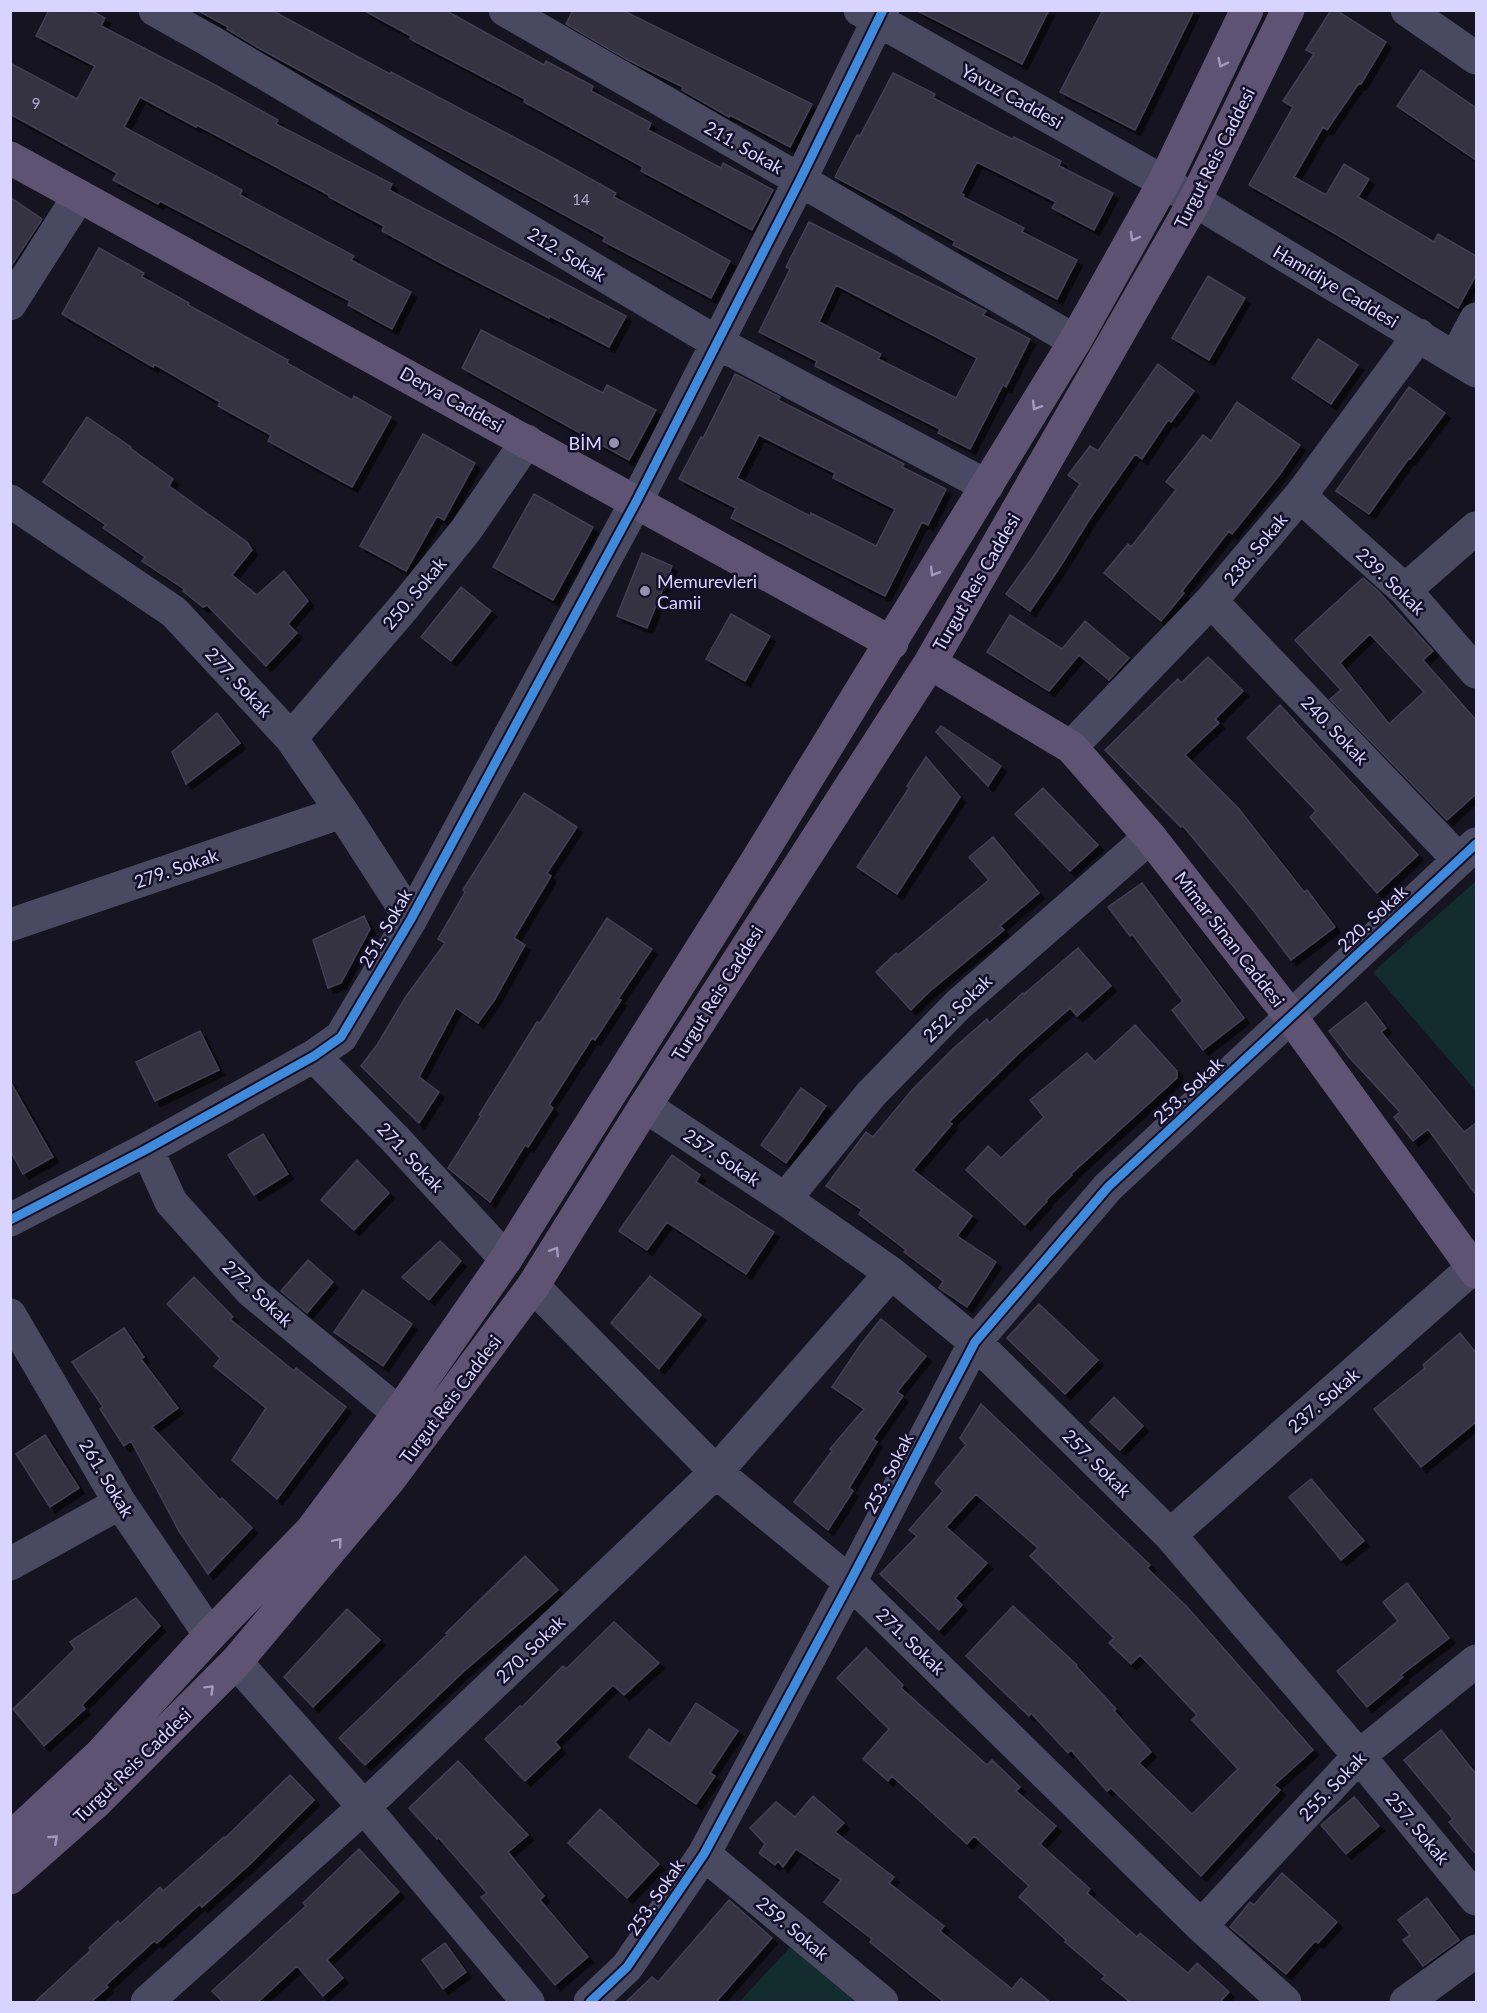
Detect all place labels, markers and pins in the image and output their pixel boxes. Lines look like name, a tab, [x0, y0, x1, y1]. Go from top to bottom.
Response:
place label: BİM	[569, 432, 602, 454]
marker: BİM	[607, 436, 621, 450]
place label: Memurevleri Camii	[657, 570, 757, 613]
marker: Memurevleri Camii	[638, 584, 652, 598]

